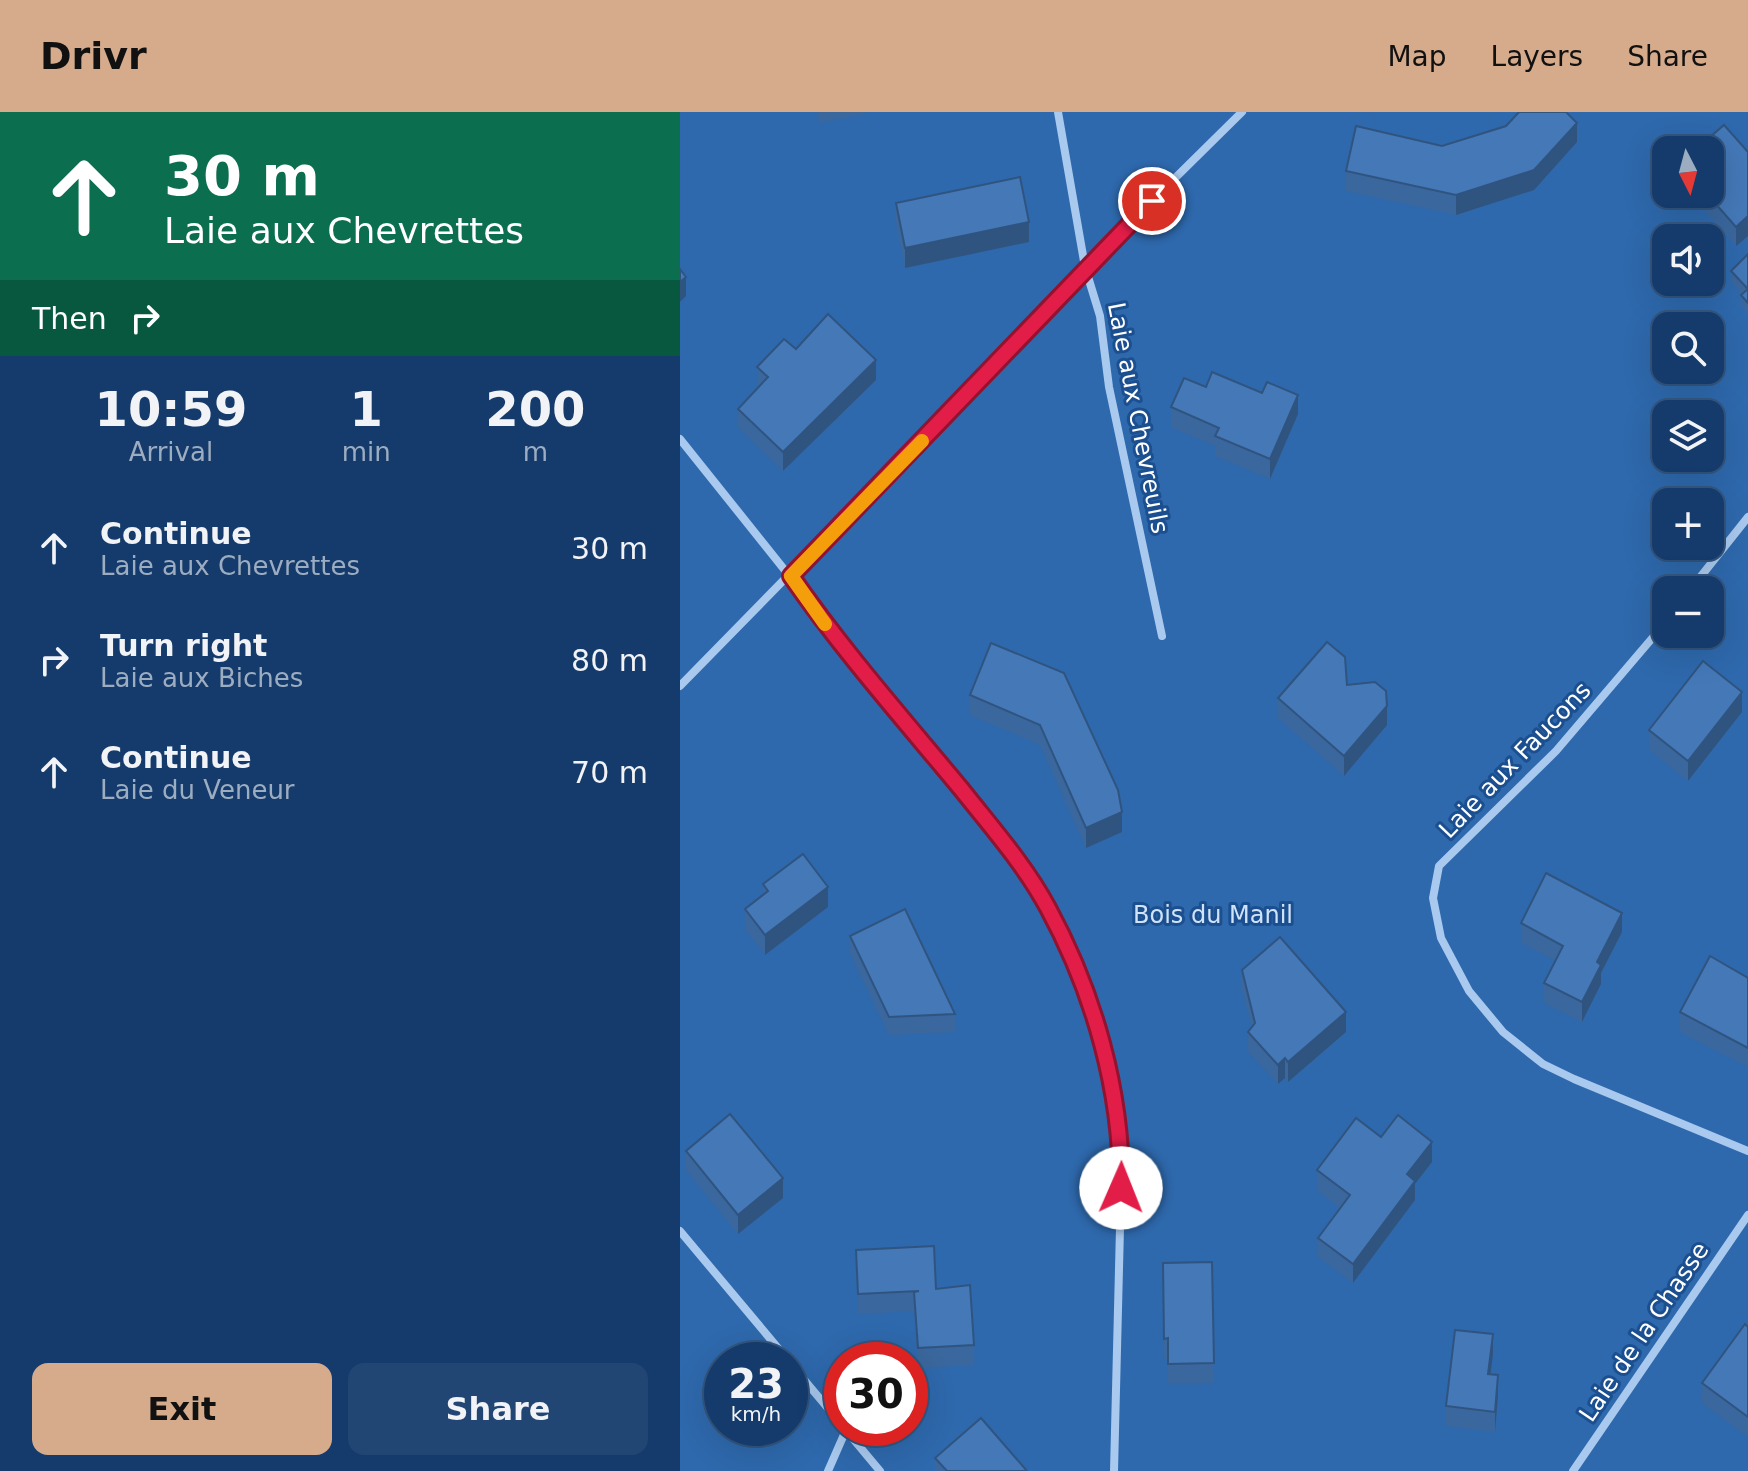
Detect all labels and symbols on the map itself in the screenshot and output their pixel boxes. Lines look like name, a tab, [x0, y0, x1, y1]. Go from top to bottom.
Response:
north arrow	[1652, 136, 1724, 208]
pin	[1118, 167, 1186, 235]
street label: Laie aux Chevreuils	[1102, 300, 1174, 536]
street label: Laie aux Faucons	[1433, 676, 1597, 844]
park label: Bois du Manil	[1133, 901, 1293, 929]
position arrow	[1079, 1146, 1163, 1230]
street label: Laie de la Chasse	[1574, 1237, 1714, 1427]
speed limit sign: 30	[824, 1342, 928, 1446]

